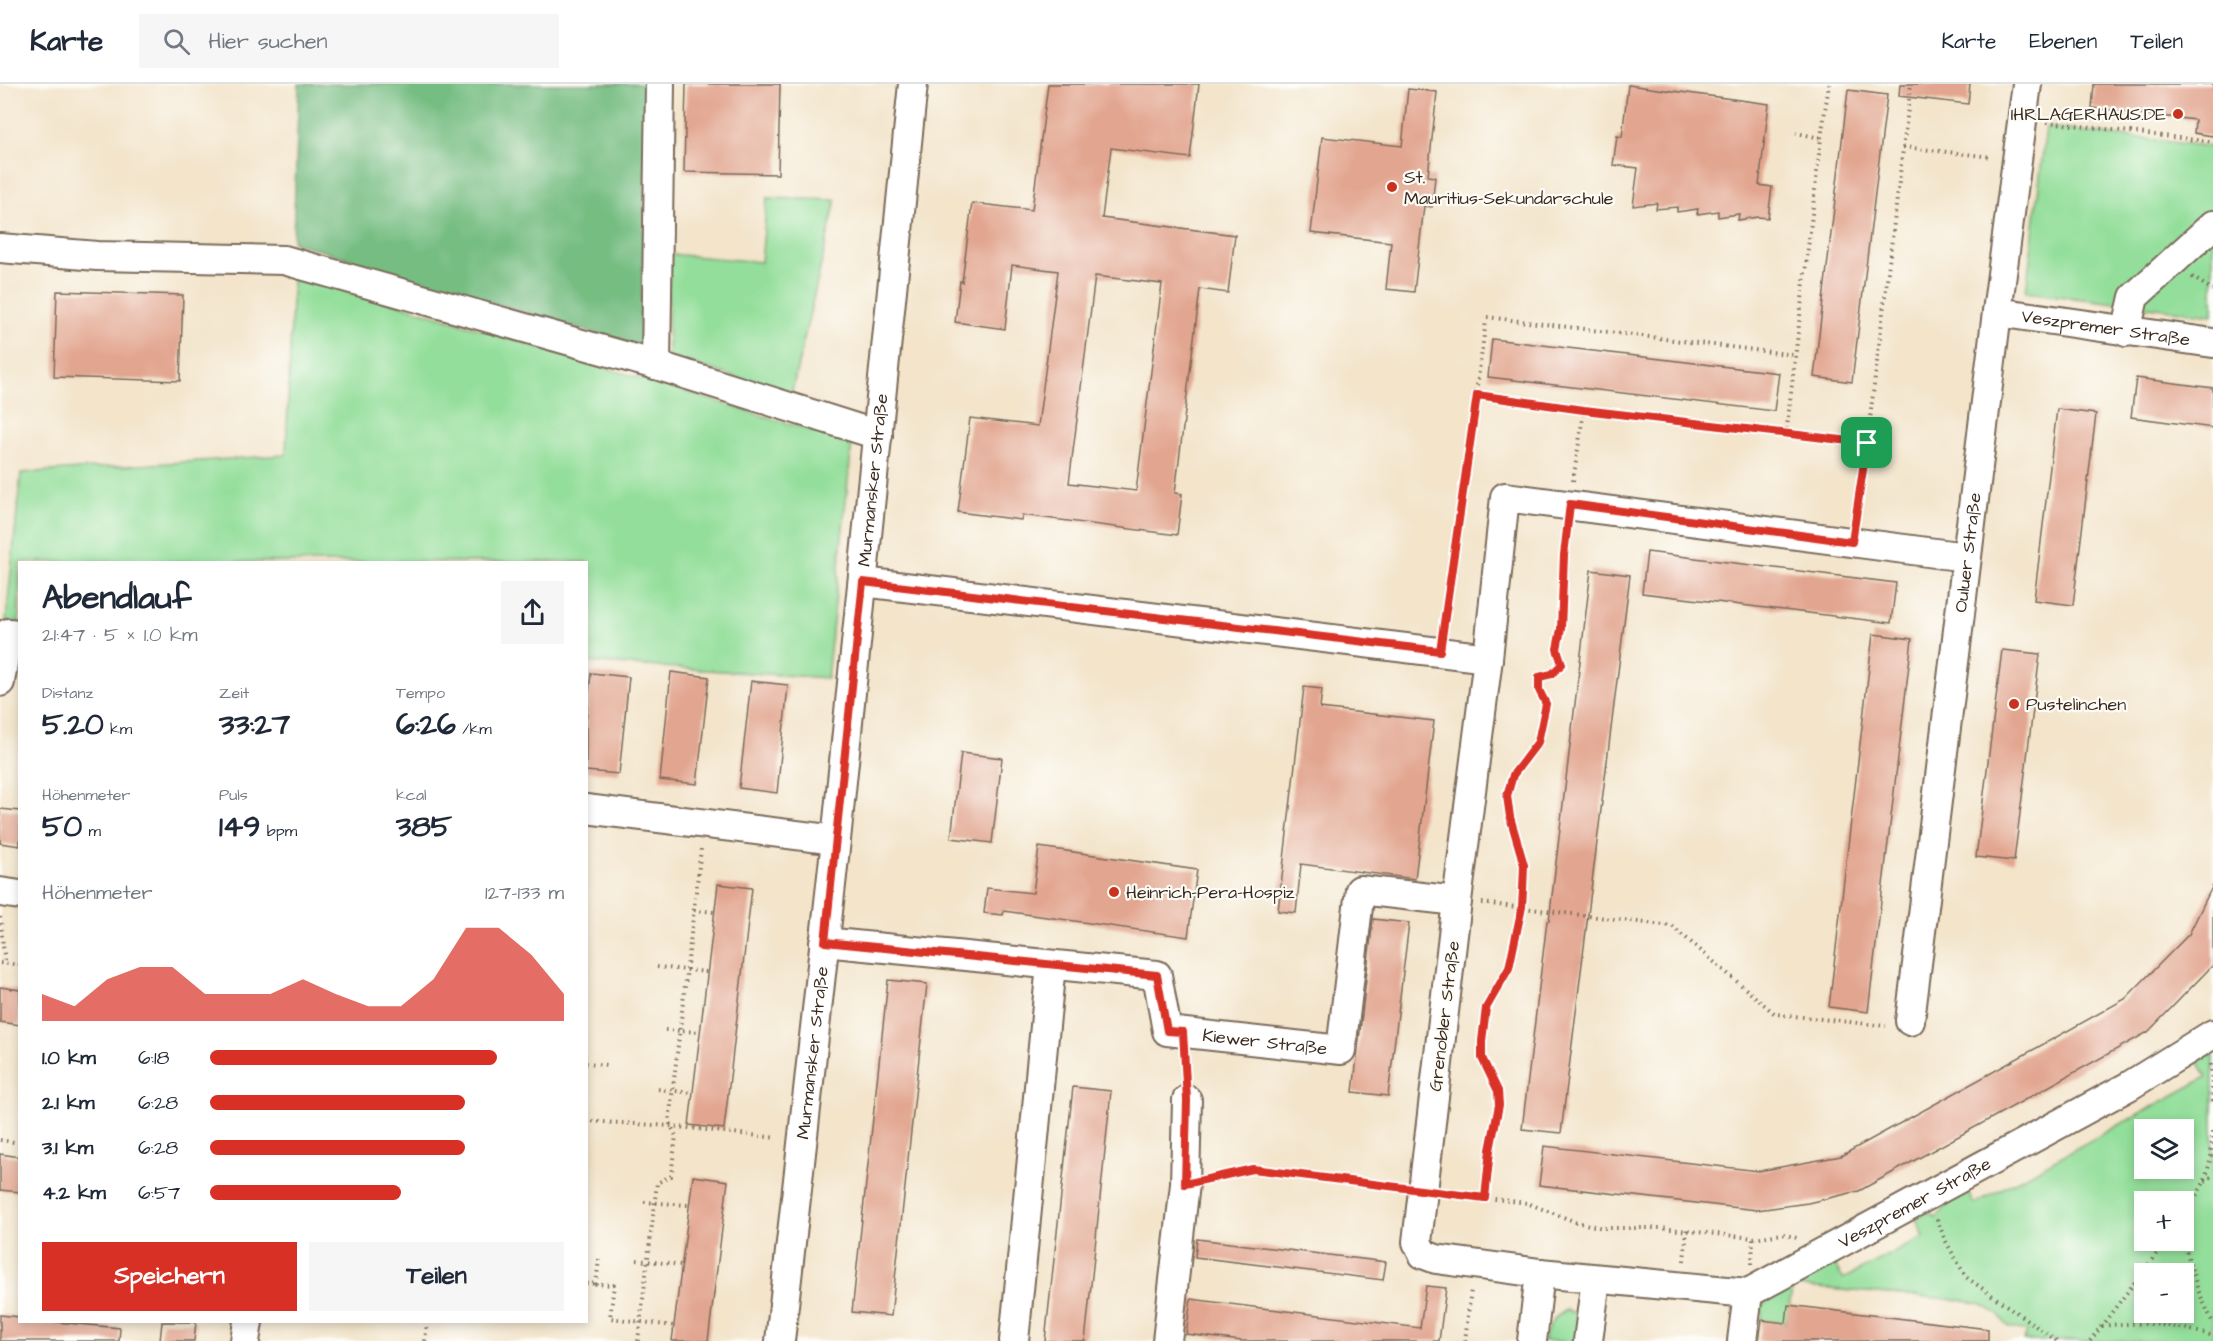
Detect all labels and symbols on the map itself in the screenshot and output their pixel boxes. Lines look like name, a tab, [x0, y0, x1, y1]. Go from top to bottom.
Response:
place label: IHRLAGERHAUS.DE	[2011, 102, 2166, 127]
marker: IHRLAGERHAUS.DE	[2171, 107, 2185, 121]
place label: St. Mauritius-Sekundarschule	[1404, 165, 1614, 211]
marker: St. Mauritius-Sekundarschule	[1385, 180, 1399, 194]
street label: Veszpremer Straße	[2020, 304, 2192, 353]
street label: Murmansker Straße	[852, 392, 894, 568]
pin	[1841, 417, 1892, 468]
street label: Ouluer Straße	[1948, 491, 1988, 614]
place label: Pustelinchen	[2026, 692, 2126, 717]
marker: Pustelinchen	[2007, 697, 2021, 711]
place label: Heinrich-Pera-Hospiz	[1126, 880, 1295, 905]
marker: Heinrich-Pera-Hospiz	[1107, 885, 1121, 899]
street label: Grenobler Straße	[1423, 939, 1466, 1093]
street label: Murmansker Straße	[791, 965, 835, 1141]
street label: Kiewer Straße	[1201, 1023, 1329, 1061]
street label: Veszpremer Straße	[1834, 1151, 1996, 1255]

